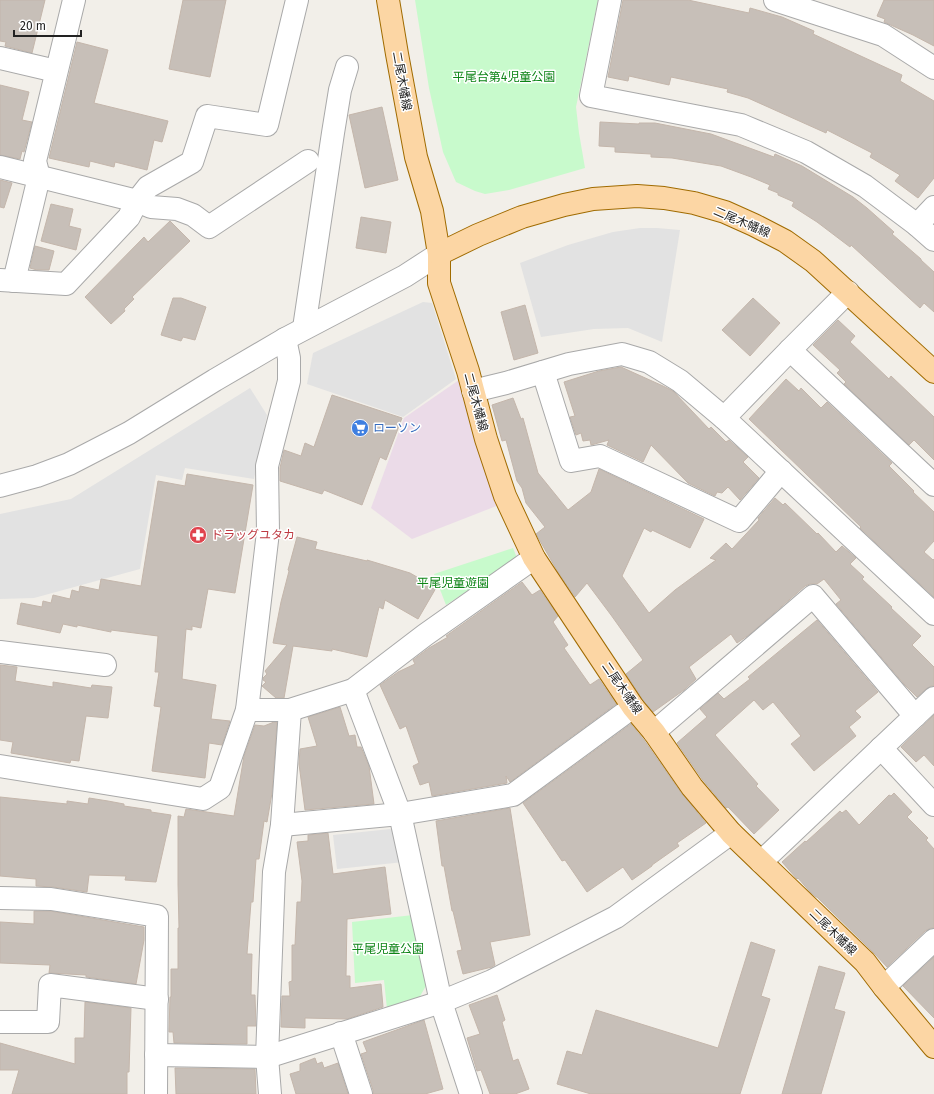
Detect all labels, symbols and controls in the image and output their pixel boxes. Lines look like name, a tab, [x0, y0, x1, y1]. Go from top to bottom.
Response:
scale bar	[14, 12, 81, 38]
text: 20 m	[20, 19, 46, 33]
street label: 二尾木幡線	[390, 50, 414, 112]
park label: 平尾台第4児童公園	[453, 70, 555, 84]
street label: 二尾木幡線	[712, 204, 772, 240]
street label: 二尾木幡線	[461, 371, 491, 433]
supermarket icon: ローソン	[350, 418, 370, 438]
place label: ローソン	[373, 421, 421, 435]
pharmacy icon: ドラッグユタカ	[188, 525, 208, 545]
place label: ドラッグユタカ	[211, 528, 295, 542]
park label: 平尾児童遊園	[417, 576, 489, 590]
street label: 二尾木幡線	[599, 659, 645, 717]
street label: 二尾木幡線	[807, 906, 859, 958]
park label: 平尾児童公園	[352, 942, 424, 956]

